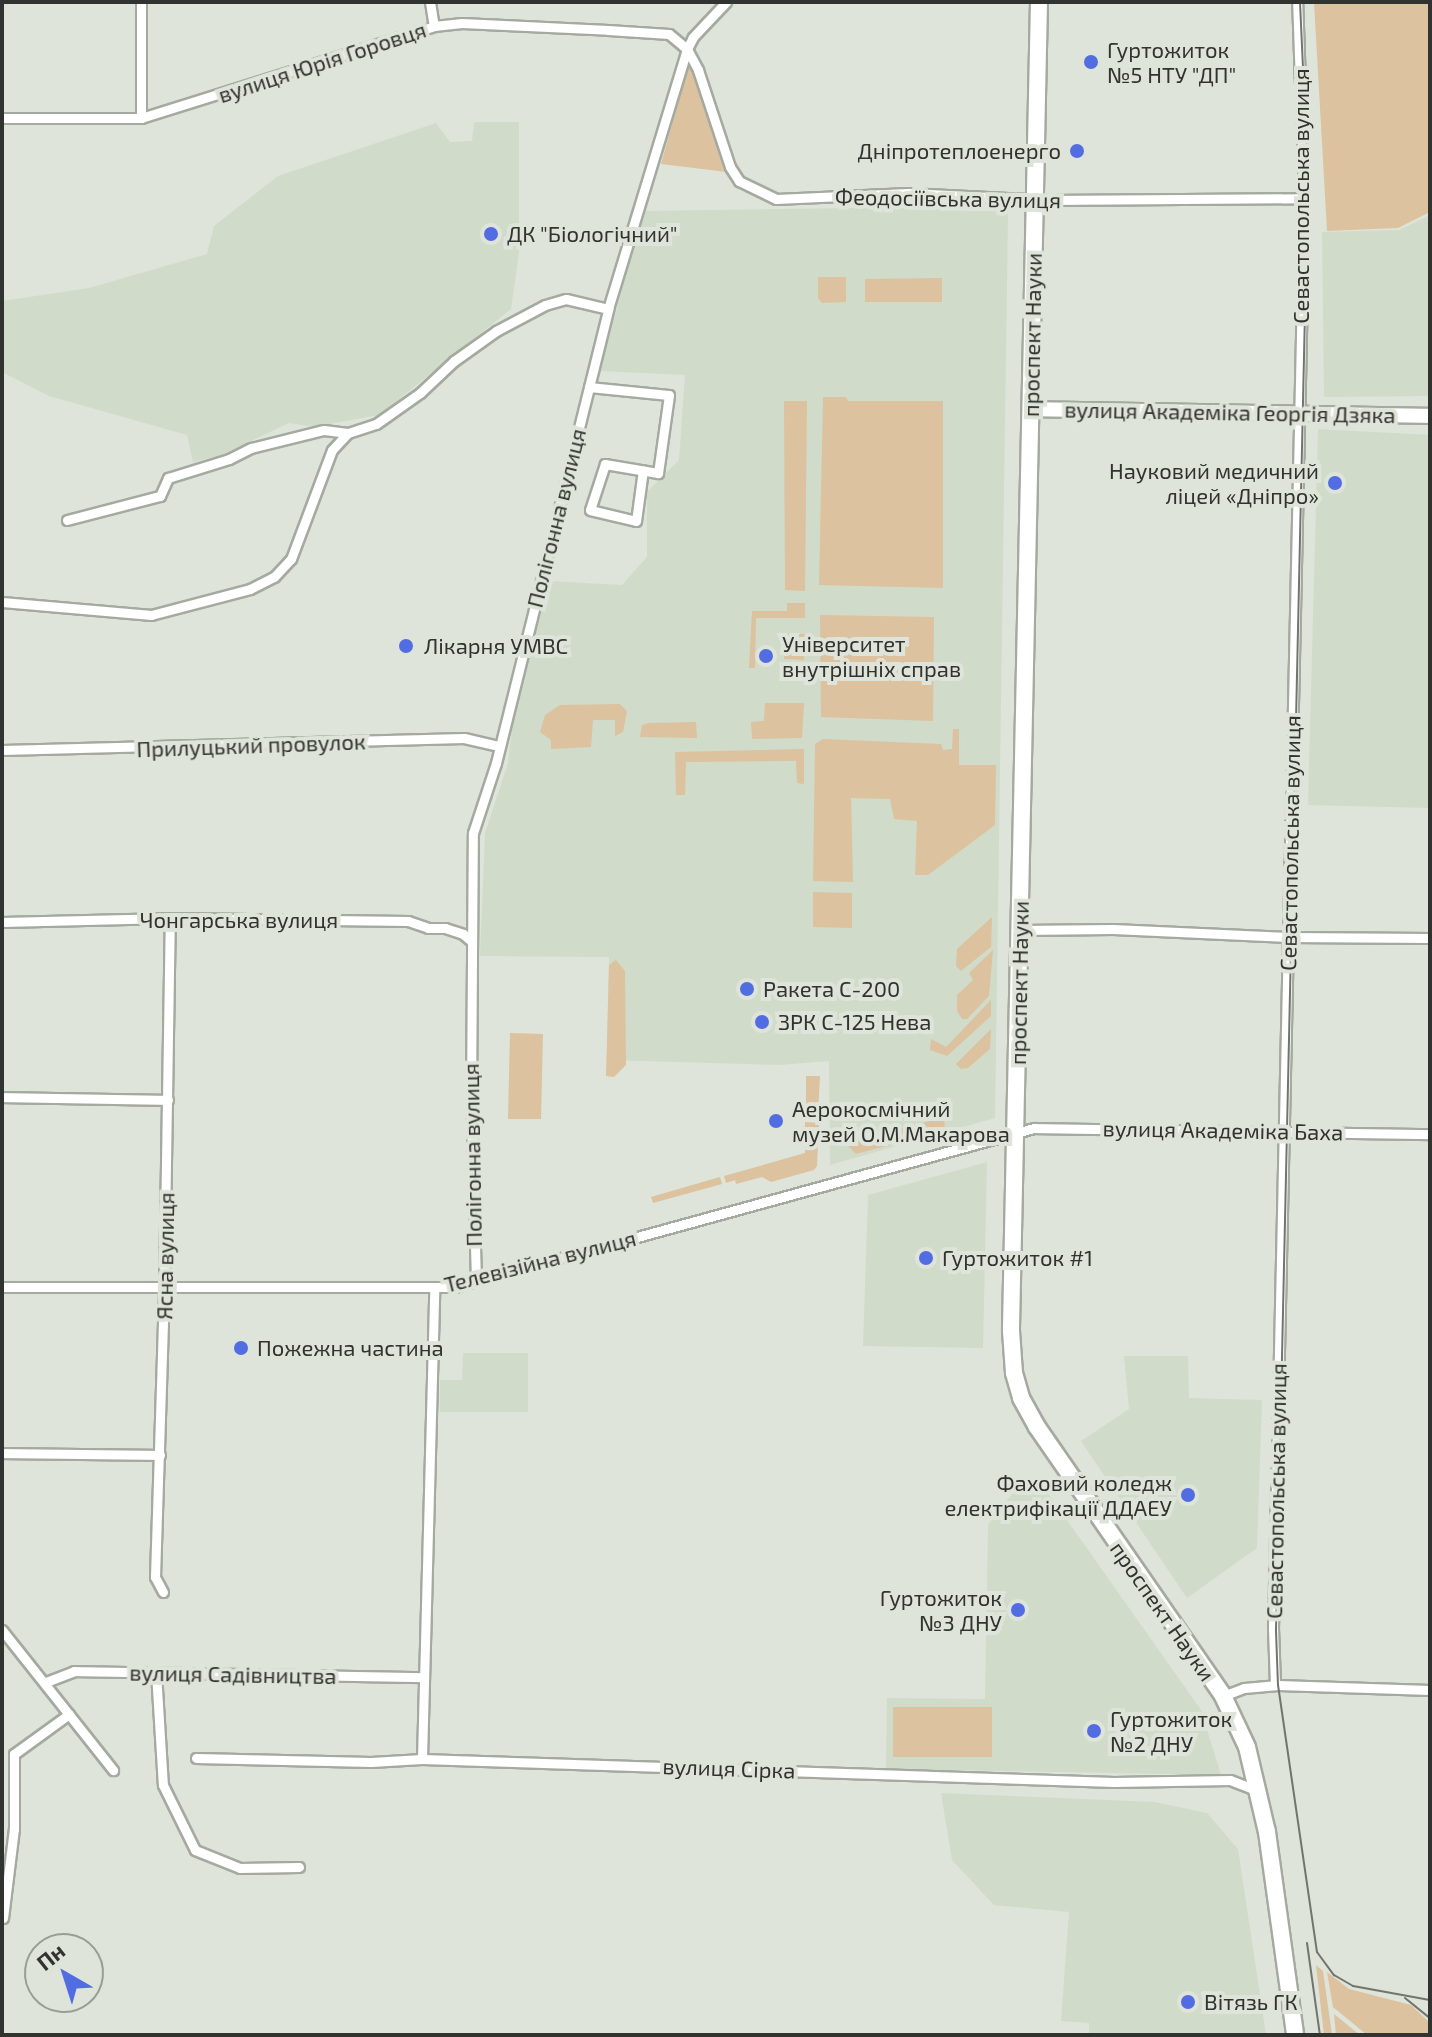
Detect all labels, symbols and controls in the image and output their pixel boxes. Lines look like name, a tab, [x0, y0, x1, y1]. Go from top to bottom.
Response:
street label: вулиця Юрія Горовця	[215, 16, 429, 108]
place label: Гуртожиток №5 НТУ "ДП"	[1107, 36, 1237, 88]
marker: Гуртожиток №5 НТУ "ДП"	[1082, 53, 1100, 71]
street label: Севастопольська вулиця	[1288, 68, 1314, 324]
place label: Дніпротеплоенерго	[858, 138, 1061, 164]
marker: Дніпротеплоенерго	[1068, 142, 1086, 160]
street label: Феодосіївська вулиця	[835, 183, 1061, 213]
place label: ДК "Біологічний"	[507, 221, 678, 247]
marker: ДК "Біологічний"	[482, 225, 500, 243]
street label: проспект Науки	[1017, 253, 1047, 417]
street label: вулиця Академіка Георгія Дзяка	[1064, 396, 1396, 428]
street label: Полігонна вулиця	[521, 426, 591, 610]
place label: Науковий медичний ліцей «Дніпро»	[1109, 457, 1319, 508]
marker: Науковий медичний ліцей «Дніпро»	[1326, 474, 1344, 492]
place label: Університет внутрішніх справ	[782, 630, 961, 682]
place label: Лікарня УМВС	[424, 633, 568, 659]
marker: Лікарня УМВС	[395, 635, 417, 657]
marker: Університет внутрішніх справ	[757, 647, 775, 665]
street label: Севастопольська вулиця	[1275, 715, 1305, 971]
street label: Прилуцький провулок	[136, 728, 366, 762]
street label: проспект Науки	[1004, 901, 1034, 1065]
street label: Чонгарська вулиця	[140, 907, 338, 933]
place label: Ракета С-200	[763, 976, 900, 1002]
marker: Ракета С-200	[738, 980, 756, 998]
place label: ЗРК С-125 Нева	[778, 1009, 931, 1035]
marker: ЗРК С-125 Нева	[753, 1013, 771, 1031]
street label: Полігонна вулиця	[457, 1063, 487, 1247]
place label: Аерокосмічний музей О.М.Макарова	[792, 1095, 1010, 1146]
marker: Аерокосмічний музей О.М.Макарова	[767, 1112, 785, 1130]
street label: вулиця Академіка Баха	[1103, 1115, 1343, 1145]
street label: Ясна вулиця	[151, 1192, 179, 1320]
street label: Телевізійна вулиця	[441, 1224, 639, 1298]
place label: Гуртожиток #1	[942, 1245, 1093, 1271]
marker: Гуртожиток #1	[917, 1249, 935, 1267]
place label: Пожежна частина	[257, 1335, 444, 1361]
marker: Пожежна частина	[232, 1339, 250, 1357]
street label: Севастопольська вулиця	[1261, 1363, 1291, 1619]
place label: Фаховий коледж електрифікації ДДАЕУ	[944, 1469, 1172, 1520]
marker: Фаховий коледж електрифікації ДДАЕУ	[1179, 1486, 1197, 1504]
street label: проспект Науки	[1105, 1536, 1221, 1686]
place label: Гуртожиток №3 ДНУ	[880, 1584, 1002, 1636]
marker: Гуртожиток №3 ДНУ	[1009, 1601, 1027, 1619]
street label: вулиця Садівництва	[129, 1659, 337, 1689]
place label: Гуртожиток №2 ДНУ	[1110, 1705, 1232, 1756]
marker: Гуртожиток №2 ДНУ	[1085, 1722, 1103, 1740]
street label: вулиця Сірка	[662, 1752, 796, 1784]
north arrow	[24, 1933, 104, 2013]
text: Пн	[31, 1937, 69, 1975]
place label: Вітязь ГК	[1204, 1989, 1298, 2015]
marker: Вітязь ГК	[1179, 1993, 1197, 2011]

